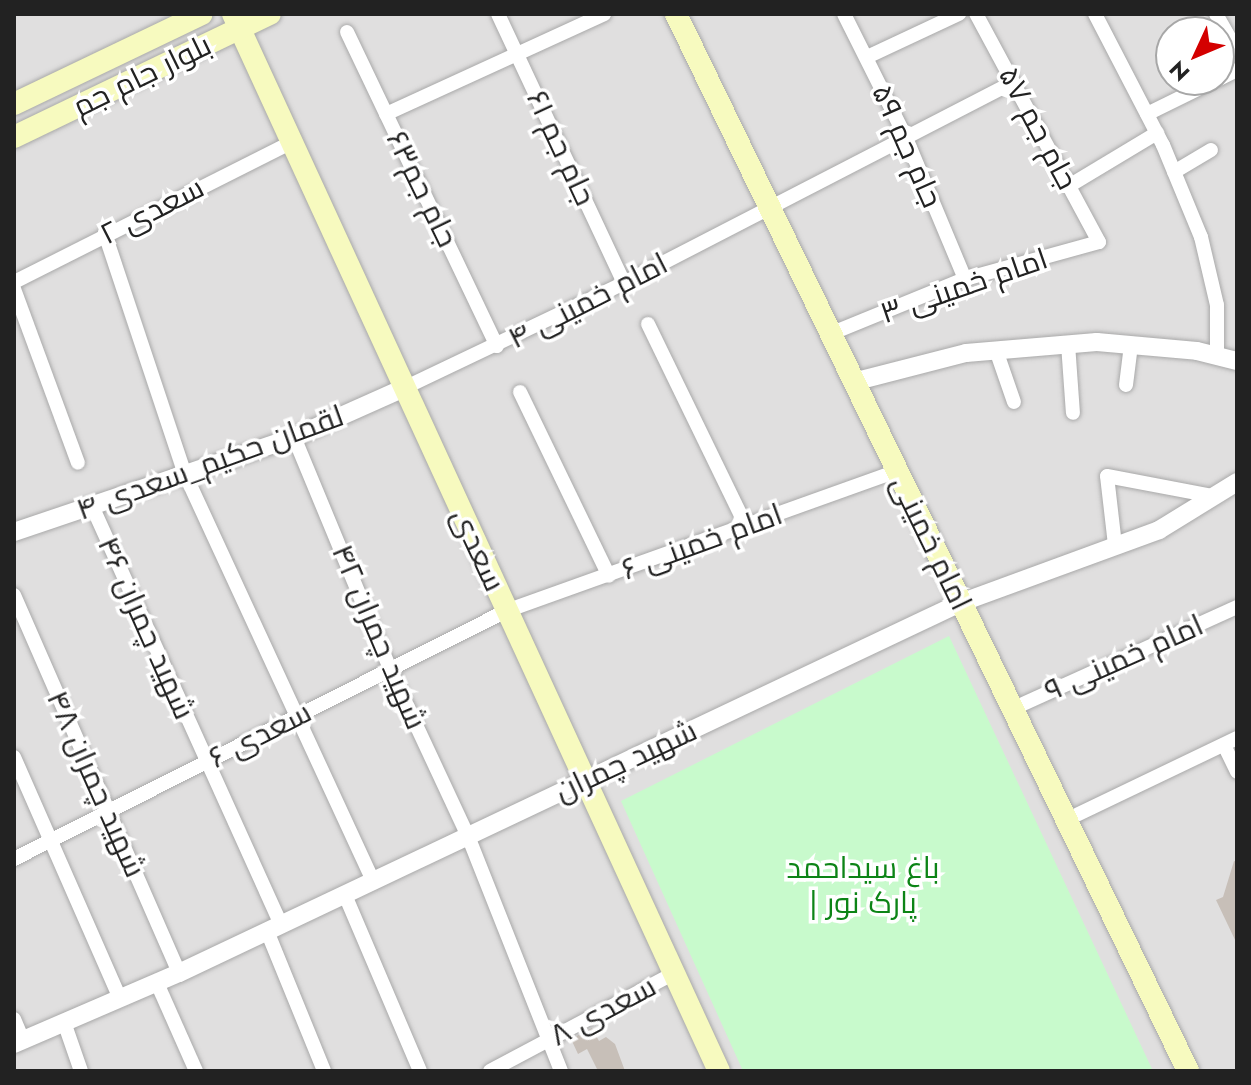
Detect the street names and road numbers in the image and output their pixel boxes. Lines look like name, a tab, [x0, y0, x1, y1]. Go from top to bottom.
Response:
street label: بلوار جام جم	[67, 27, 217, 125]
street label: جام جم ۵۷	[991, 60, 1085, 196]
street label: جام جم ۵۹	[864, 79, 950, 213]
street label: جام جم ۶۱	[519, 85, 603, 211]
street label: جام جم۶۳	[379, 125, 465, 253]
street label: سعدی ۲	[94, 170, 210, 252]
street label: امام خمینی ۳	[876, 241, 1052, 331]
street label: امام خمینی ۴	[502, 245, 674, 357]
street label: لقمان حکیم_سعدی ۴	[72, 398, 348, 528]
street label: امام خمینی	[883, 470, 979, 616]
street label: امام خمینی ۶	[617, 496, 787, 588]
street label: سعدی	[443, 503, 513, 597]
street label: شهید چمران ۴۶	[90, 531, 202, 725]
street label: شهید چمران ۴۲	[324, 539, 434, 735]
street label: امام خمینی ۹	[1039, 607, 1209, 709]
street label: شهید چمران ۴۸	[39, 685, 153, 883]
street label: سعدی ۶	[203, 694, 317, 776]
street label: شهید چمران	[549, 712, 703, 810]
street label: سعدی ۸	[544, 968, 662, 1054]

